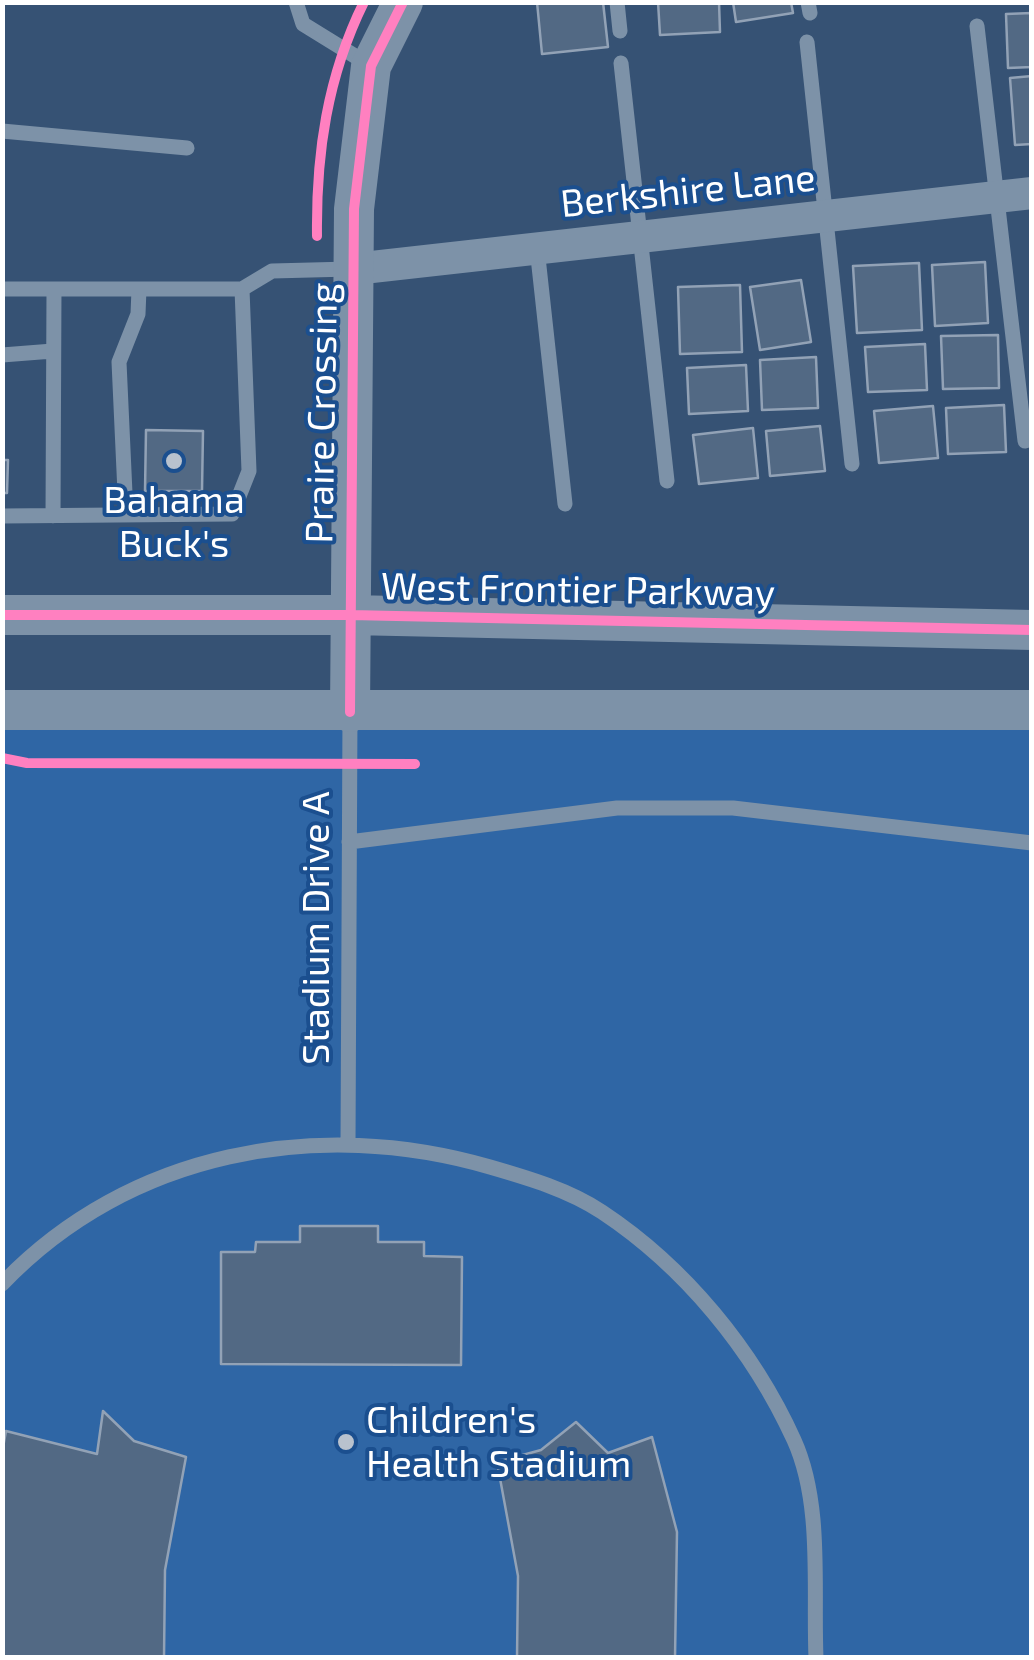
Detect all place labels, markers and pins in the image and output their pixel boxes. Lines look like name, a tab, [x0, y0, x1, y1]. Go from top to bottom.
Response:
marker: Bahama Buck's	[163, 450, 185, 472]
place label: Bahama Buck's	[103, 477, 245, 566]
place label: Children's Health Stadium	[366, 1397, 631, 1486]
marker: Children's Health Stadium	[335, 1431, 357, 1453]

